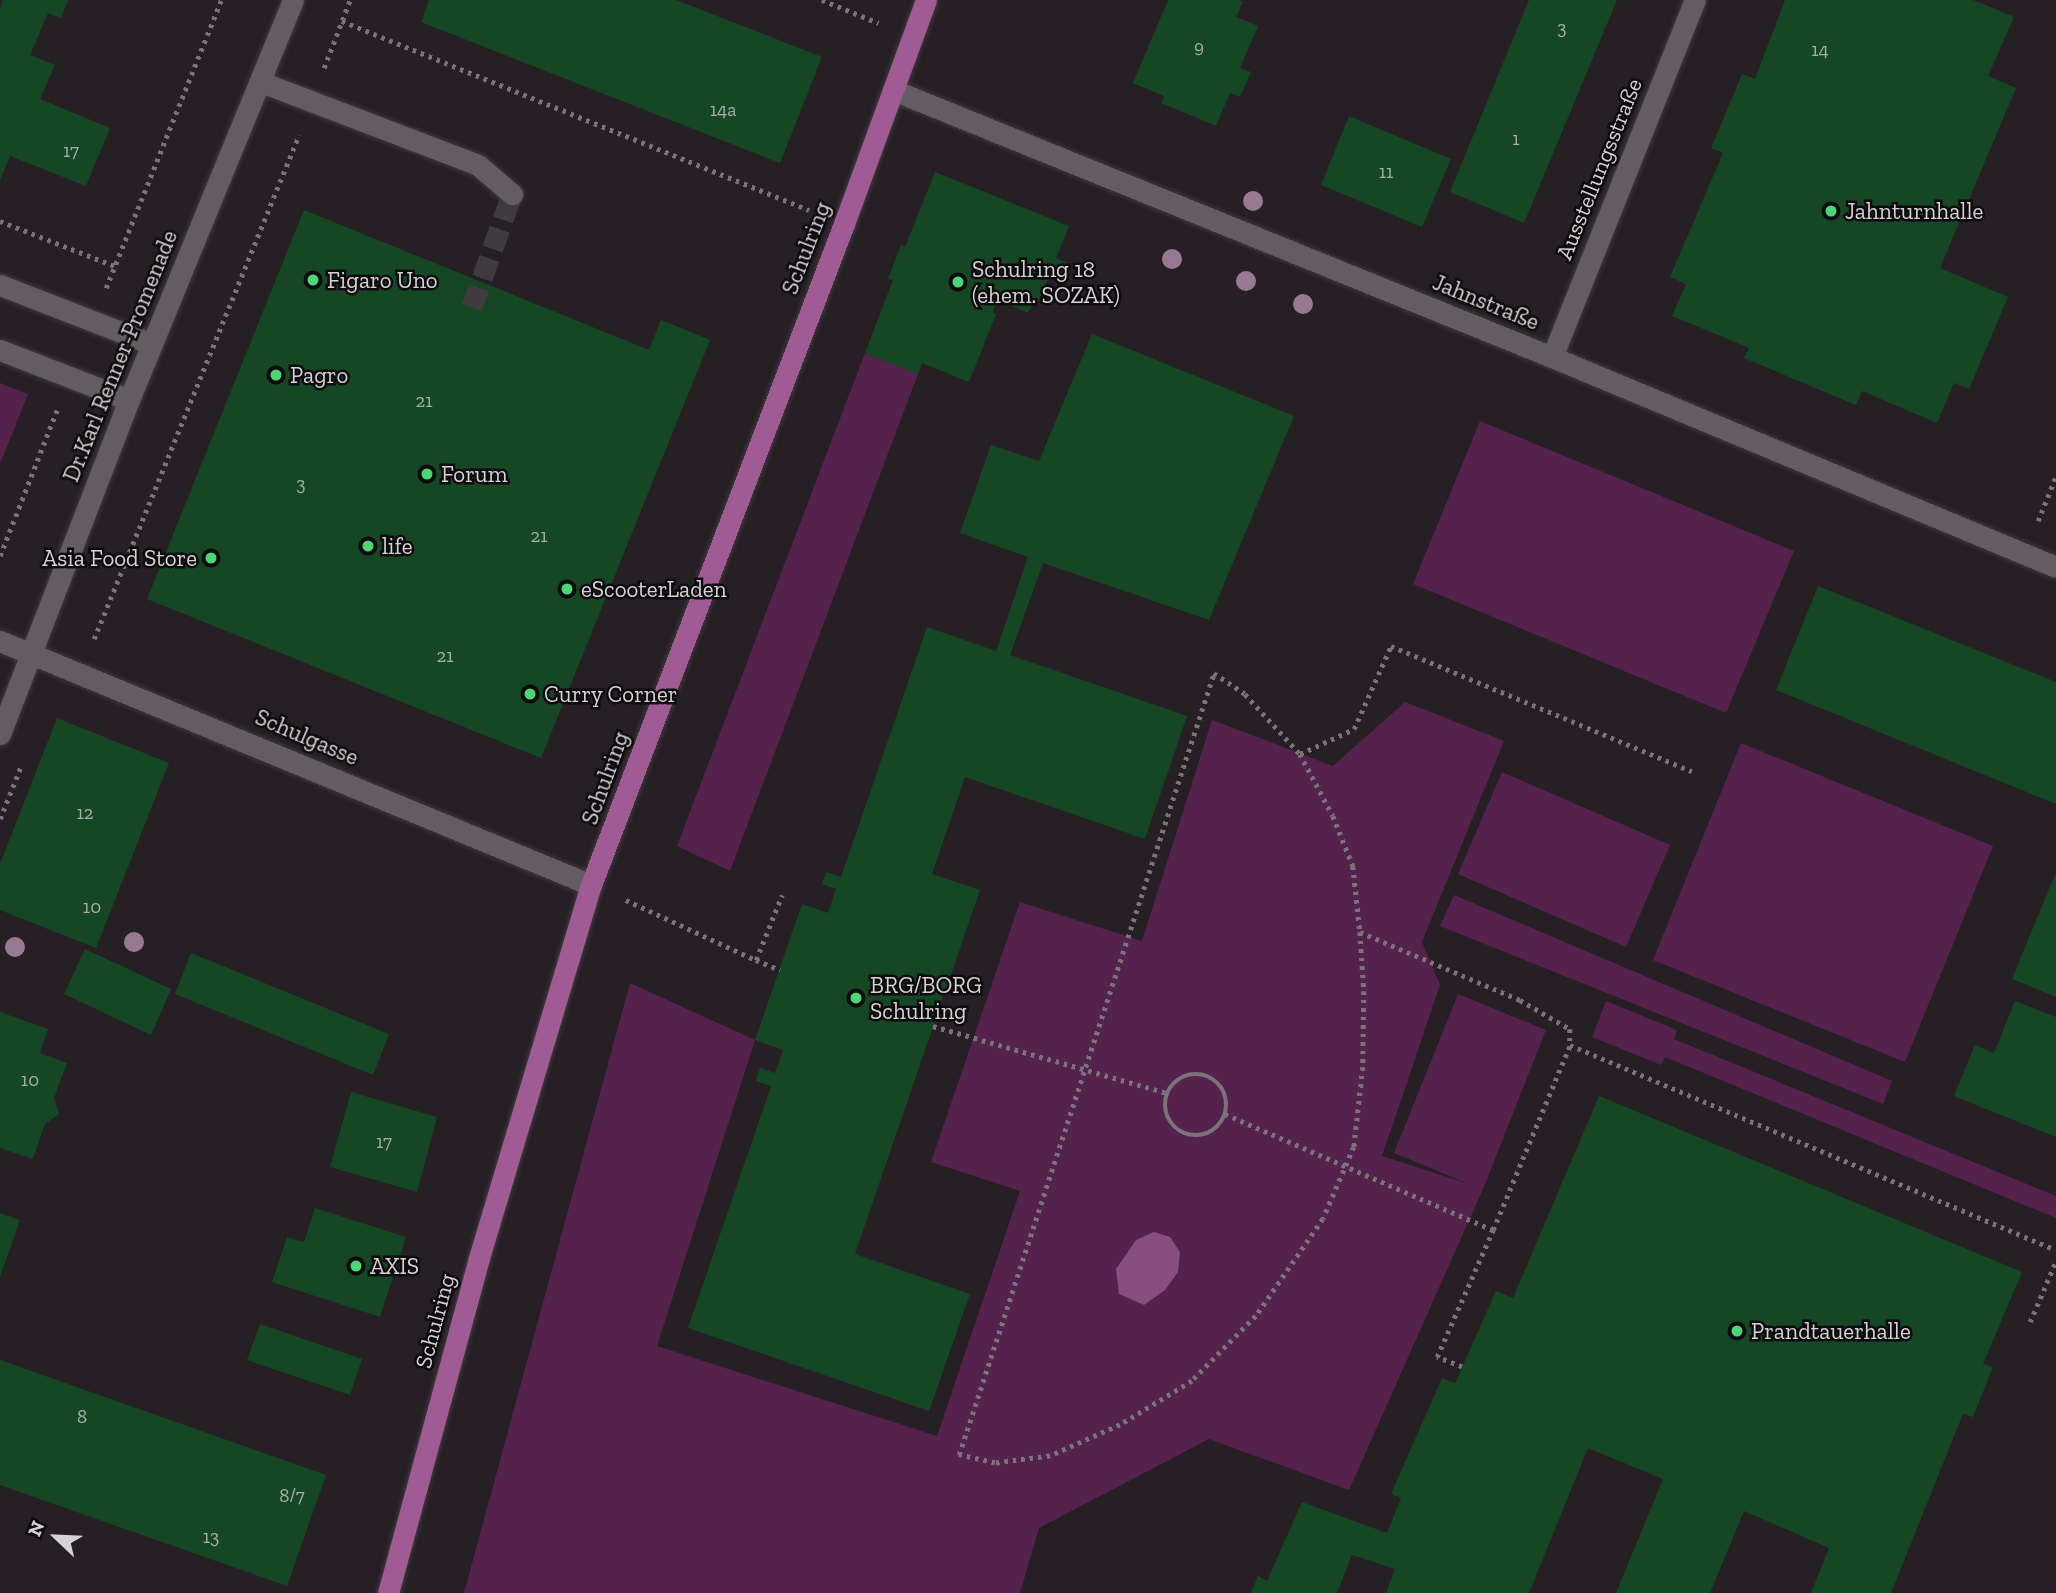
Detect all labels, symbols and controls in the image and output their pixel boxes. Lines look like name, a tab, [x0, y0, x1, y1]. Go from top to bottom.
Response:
house number: 3	[1557, 17, 1567, 39]
house number: 9	[1194, 36, 1204, 58]
house number: 14	[1811, 39, 1829, 61]
street label: Ausstellungsstraße	[1550, 74, 1648, 264]
house number: 14a	[710, 99, 736, 121]
house number: 1	[1512, 128, 1520, 150]
house number: 17	[63, 140, 79, 162]
house number: 11	[1379, 161, 1393, 183]
place label: Jahnturnhalle	[1845, 197, 1983, 225]
street label: Schulring	[776, 198, 836, 298]
marker: Jahnturnhalle	[1823, 203, 1839, 219]
street label: Dr.Karl Renner-Promenade	[57, 226, 183, 486]
place label: Schulring 18 (ehem. SOZAK)	[972, 255, 1120, 309]
place label: Figaro Uno	[327, 266, 438, 294]
street label: Jahnstraße	[1429, 268, 1543, 336]
marker: Figaro Uno	[305, 272, 321, 288]
marker: Schulring 18 (ehem. SOZAK)	[950, 274, 966, 290]
place label: Pagro	[290, 361, 348, 389]
marker: Pagro	[268, 367, 284, 383]
house number: 21	[415, 390, 433, 412]
place label: Forum	[441, 460, 508, 488]
marker: Forum	[419, 466, 435, 482]
house number: 3	[296, 473, 306, 495]
house number: 21	[530, 525, 548, 547]
place label: life	[382, 532, 413, 560]
marker: life	[360, 538, 376, 554]
place label: Asia Food Store	[42, 544, 197, 572]
marker: Asia Food Store	[203, 550, 219, 566]
place label: eScooterLaden	[581, 575, 727, 603]
marker: eScooterLaden	[559, 581, 575, 597]
house number: 21	[436, 645, 454, 667]
place label: Curry Corner	[544, 680, 678, 708]
marker: Curry Corner	[522, 686, 538, 702]
street label: Schulgasse	[251, 703, 363, 771]
street label: Schulring	[576, 728, 634, 828]
house number: 12	[76, 802, 94, 824]
house number: 10	[83, 896, 101, 918]
place label: BRG/BORG Schulring	[870, 971, 982, 1025]
marker: BRG/BORG Schulring	[848, 990, 864, 1006]
house number: 10	[21, 1069, 39, 1091]
house number: 17	[376, 1131, 392, 1153]
place label: AXIS	[370, 1252, 419, 1280]
marker: AXIS	[348, 1258, 364, 1274]
street label: Schulring	[409, 1271, 461, 1371]
place label: Prandtauerhalle	[1751, 1317, 1911, 1345]
marker: Prandtauerhalle	[1729, 1323, 1745, 1339]
house number: 8	[77, 1406, 87, 1428]
house number: 8/7	[279, 1485, 305, 1507]
north arrow	[21, 1502, 91, 1572]
text: N	[23, 1517, 50, 1540]
house number: 13	[203, 1526, 219, 1548]

